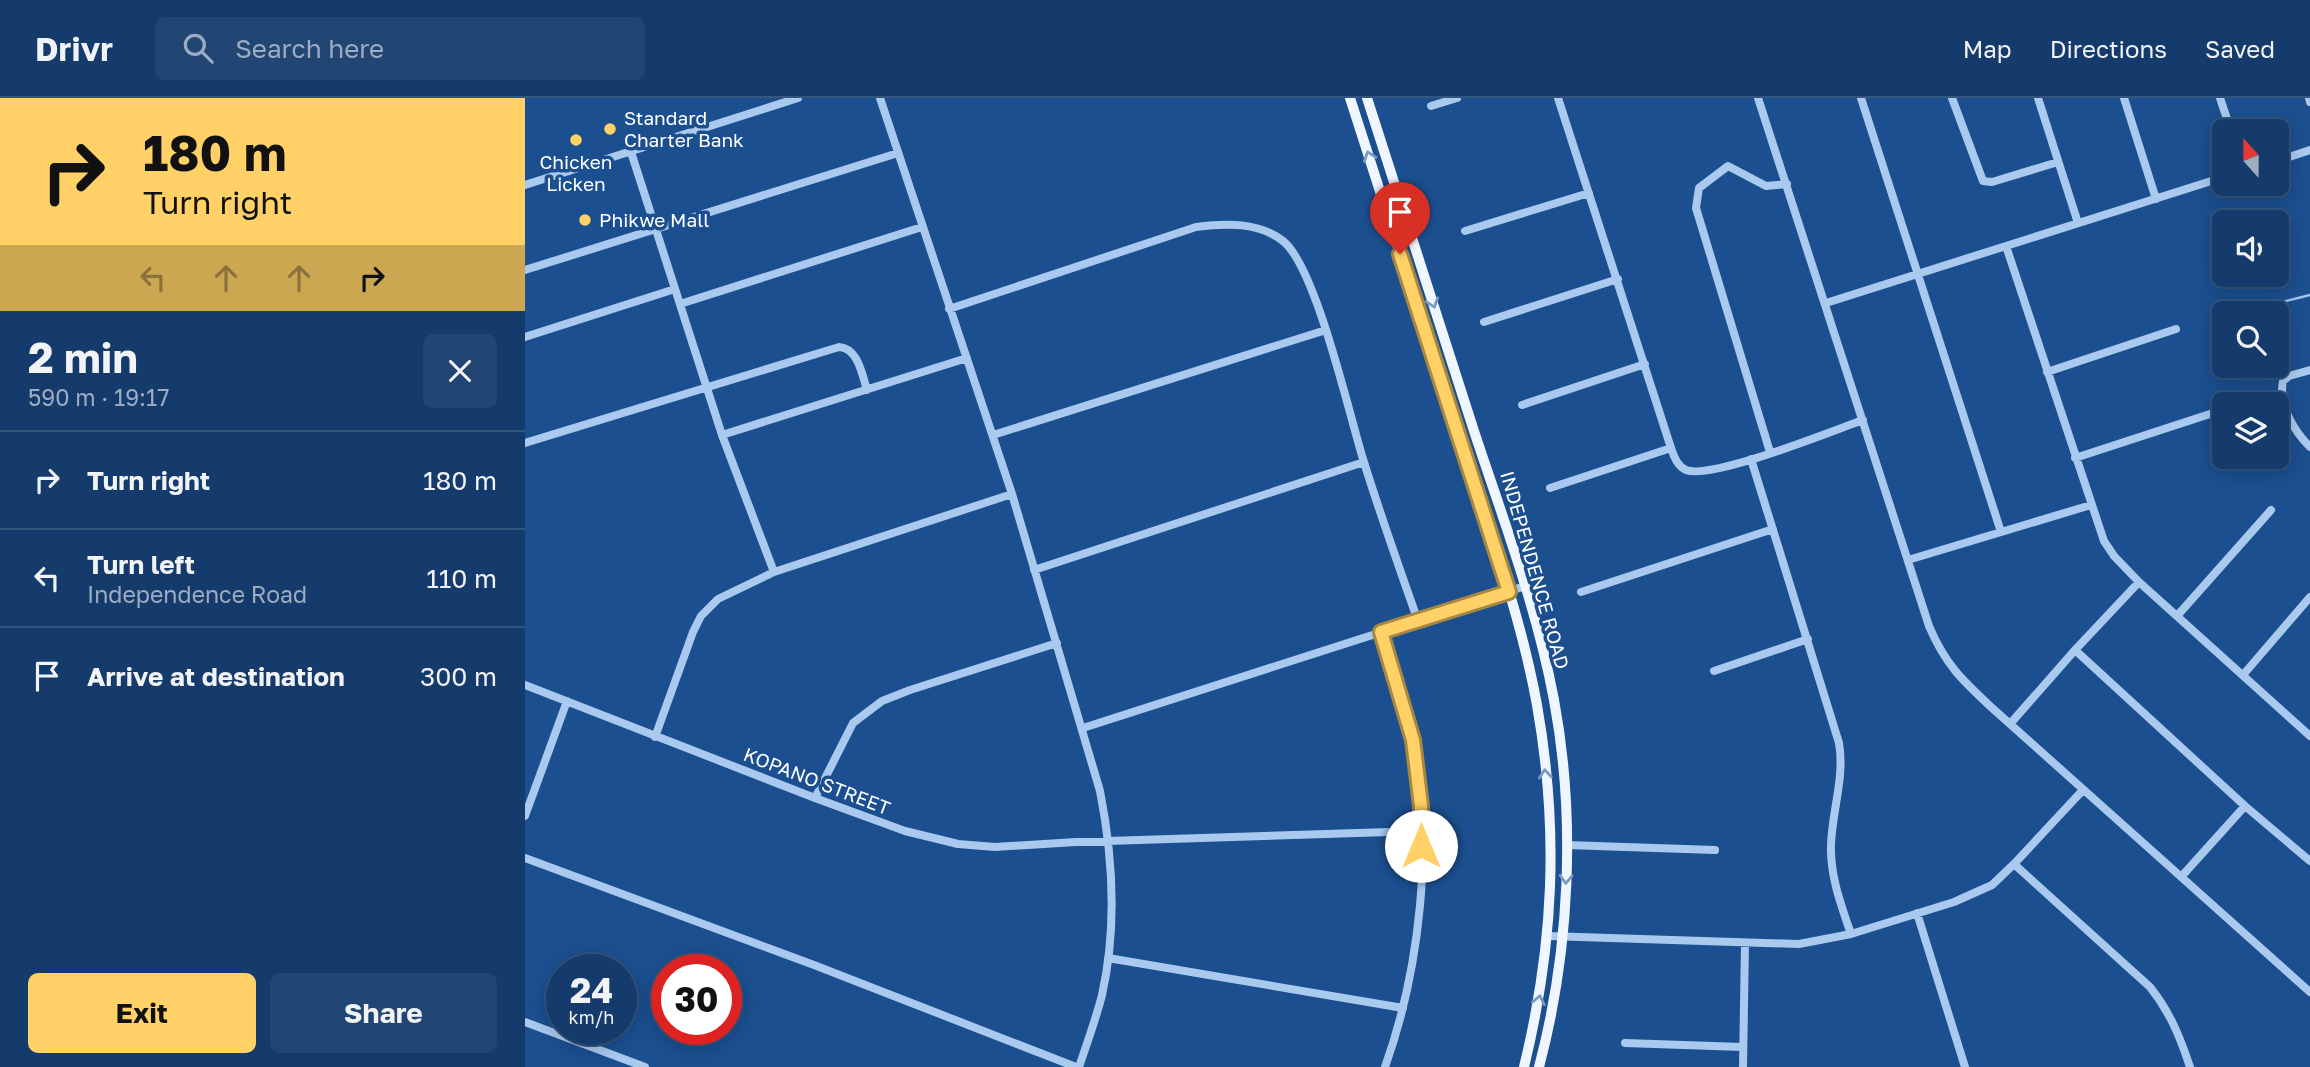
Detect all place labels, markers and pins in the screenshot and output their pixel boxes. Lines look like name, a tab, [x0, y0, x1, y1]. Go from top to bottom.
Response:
place label: Standard Charter Bank	[624, 106, 744, 151]
marker: Standard Charter Bank	[602, 121, 618, 137]
marker: Chicken Licken	[568, 132, 584, 148]
place label: Chicken Licken	[539, 150, 613, 195]
pin	[1370, 182, 1430, 254]
place label: Phikwe Mall	[599, 208, 709, 231]
marker: Phikwe Mall	[577, 212, 593, 228]

